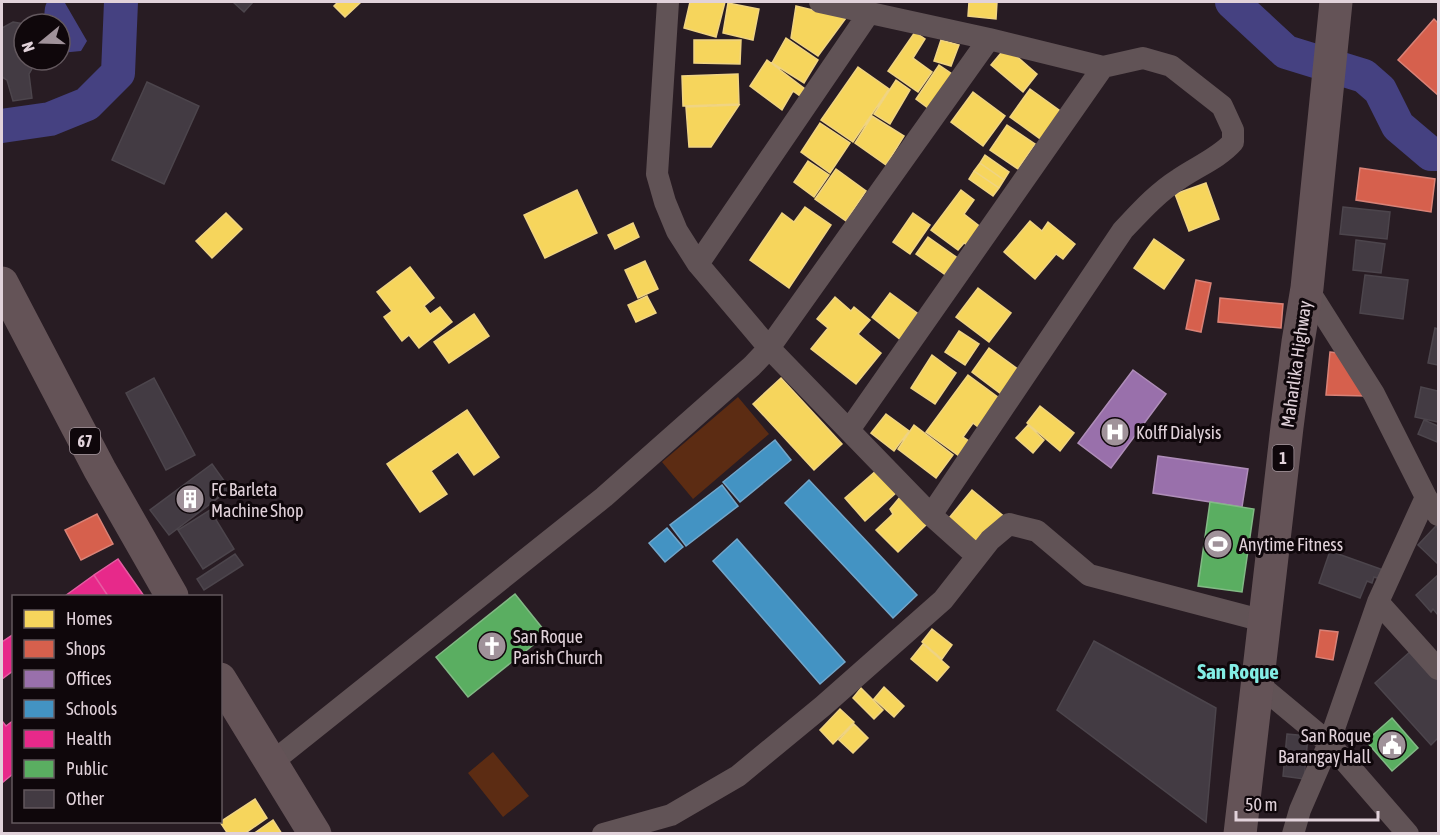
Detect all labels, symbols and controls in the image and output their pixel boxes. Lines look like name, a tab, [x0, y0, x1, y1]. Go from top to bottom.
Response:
north arrow	[12, 12, 72, 72]
text: N	[18, 39, 38, 54]
street label: Maharlika Highway	[1277, 299, 1315, 429]
hospital icon: Kolff Dialysis	[1099, 416, 1131, 448]
place label: Kolff Dialysis	[1136, 422, 1221, 443]
road number: 67	[70, 428, 100, 454]
road number: 1	[1272, 445, 1294, 471]
place label: FC Barleta Machine Shop	[211, 479, 304, 521]
building icon: FC Barleta Machine Shop	[174, 483, 206, 515]
sports icon: Anytime Fitness	[1202, 528, 1234, 560]
place label: Anytime Fitness	[1239, 534, 1343, 555]
legend	[12, 595, 222, 823]
text: Homes	[66, 608, 112, 629]
place label: San Roque Parish Church	[513, 626, 603, 668]
church icon: San Roque Parish Church	[476, 630, 508, 662]
text: Shops	[66, 638, 106, 659]
district label: San Roque	[1197, 659, 1279, 683]
text: Offices	[66, 668, 112, 689]
text: Schools	[66, 698, 117, 719]
place label: San Roque Barangay Hall	[1278, 725, 1371, 767]
text: Health	[66, 728, 112, 749]
public building icon: San Roque Barangay Hall	[1376, 729, 1408, 761]
text: Public	[66, 758, 108, 779]
scale bar	[1236, 784, 1378, 822]
text: Other	[66, 788, 105, 809]
text: 50 m	[1245, 794, 1277, 815]

